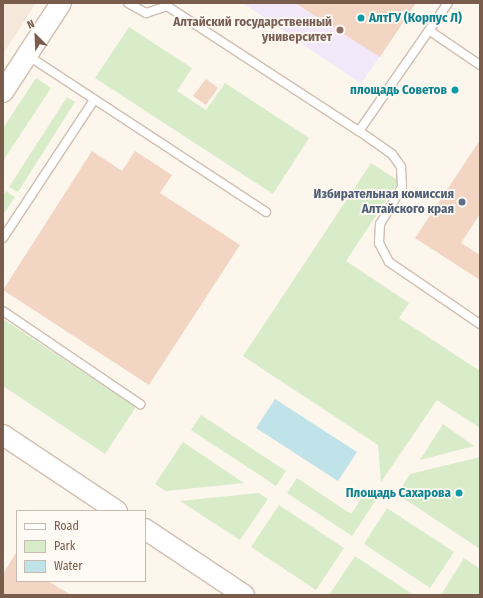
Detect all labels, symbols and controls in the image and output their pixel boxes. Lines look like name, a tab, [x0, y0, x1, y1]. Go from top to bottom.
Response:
place label: АлтГУ (Корпус Л)	[369, 10, 462, 26]
marker: АлтГУ (Корпус Л)	[356, 13, 366, 23]
place label: Алтайский государственный университет	[173, 15, 332, 46]
north arrow	[16, 16, 56, 56]
text: N	[25, 17, 37, 32]
marker: Алтайский государственный университет	[335, 25, 345, 35]
place label: площадь Советов	[350, 82, 447, 98]
marker: площадь Советов	[450, 85, 460, 95]
place label: Избирательная комиссия Алтайского края	[313, 187, 454, 218]
marker: Избирательная комиссия Алтайского края	[457, 197, 467, 207]
place label: Площадь Сахарова	[346, 485, 451, 501]
marker: Площадь Сахарова	[454, 488, 464, 498]
legend	[16, 510, 146, 582]
text: Road	[54, 519, 79, 533]
text: Park	[54, 539, 75, 553]
text: Water	[54, 559, 82, 573]

